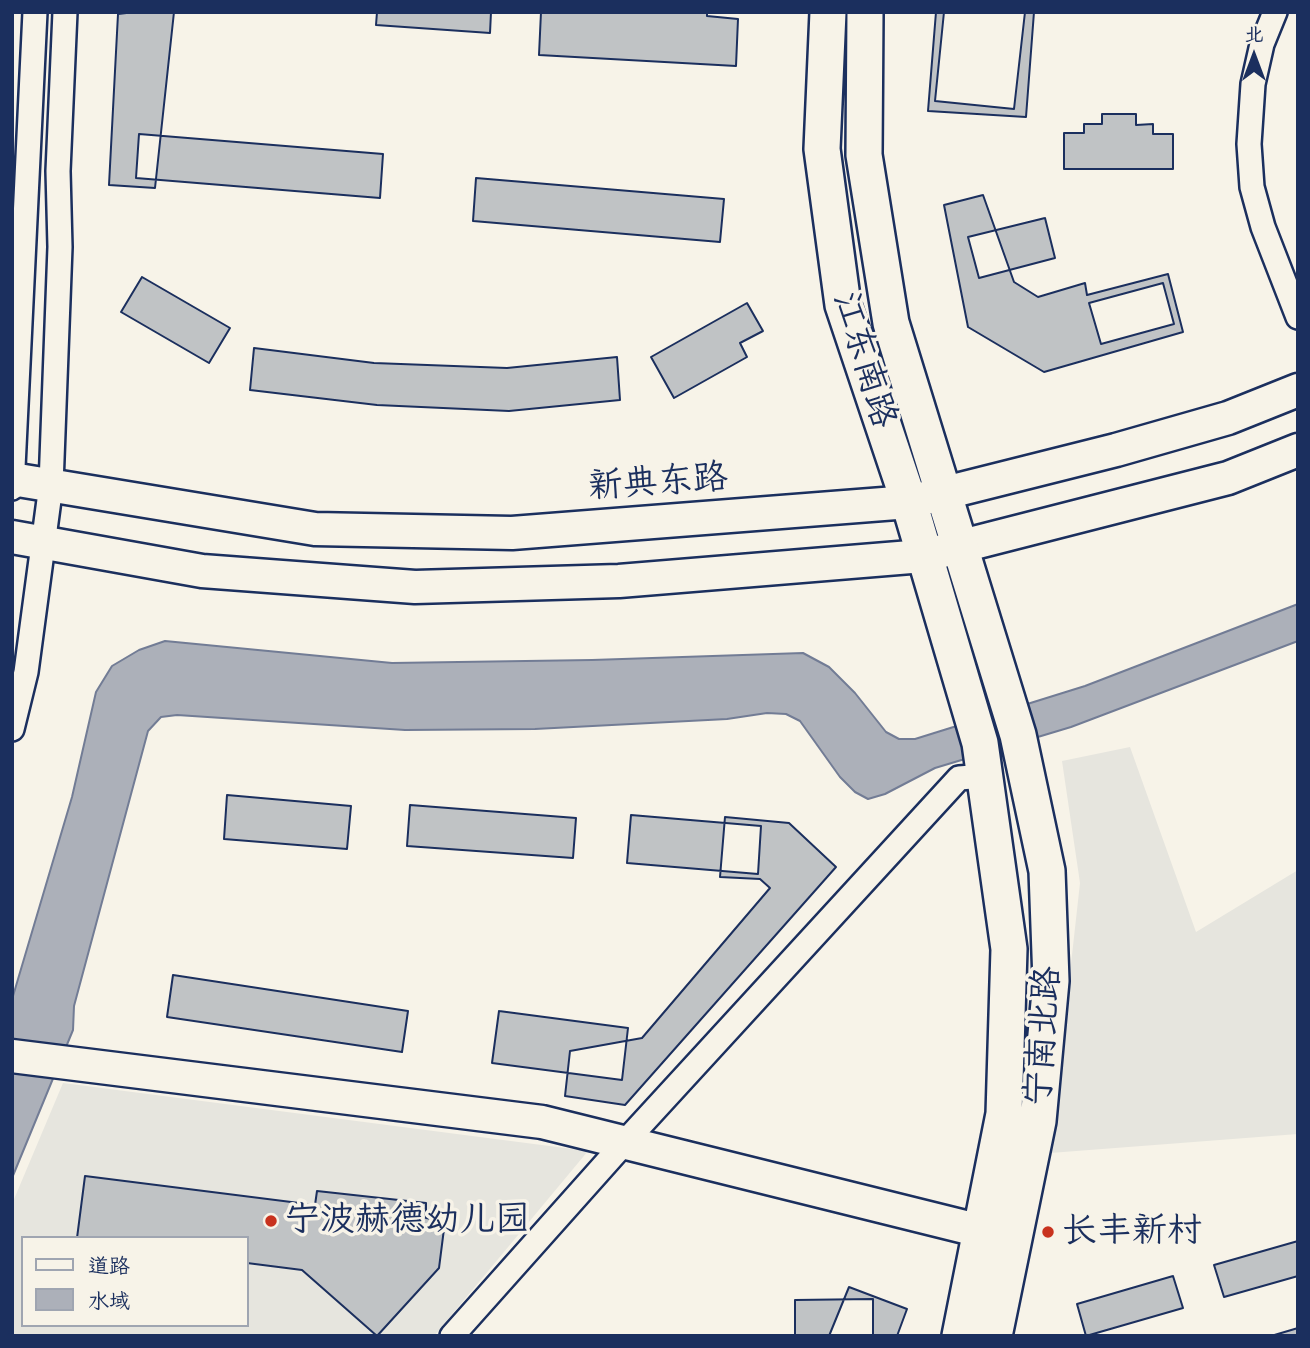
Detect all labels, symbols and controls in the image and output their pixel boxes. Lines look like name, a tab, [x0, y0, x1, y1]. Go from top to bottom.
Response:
north arrow	[1219, 21, 1289, 91]
text: 北	[1244, 23, 1264, 47]
street label: 江东南路	[823, 287, 905, 433]
street label: 新典东路	[587, 457, 729, 509]
street label: 宁南北路	[1018, 965, 1070, 1107]
place label: 宁波赫德幼儿园	[285, 1200, 530, 1242]
place label: 长丰新村	[1062, 1211, 1202, 1253]
marker: 宁波赫德幼儿园	[263, 1213, 279, 1229]
marker: 长丰新村	[1040, 1224, 1056, 1240]
legend	[21, 1236, 248, 1327]
text: 道路	[88, 1253, 130, 1279]
text: 水域	[88, 1288, 130, 1314]

